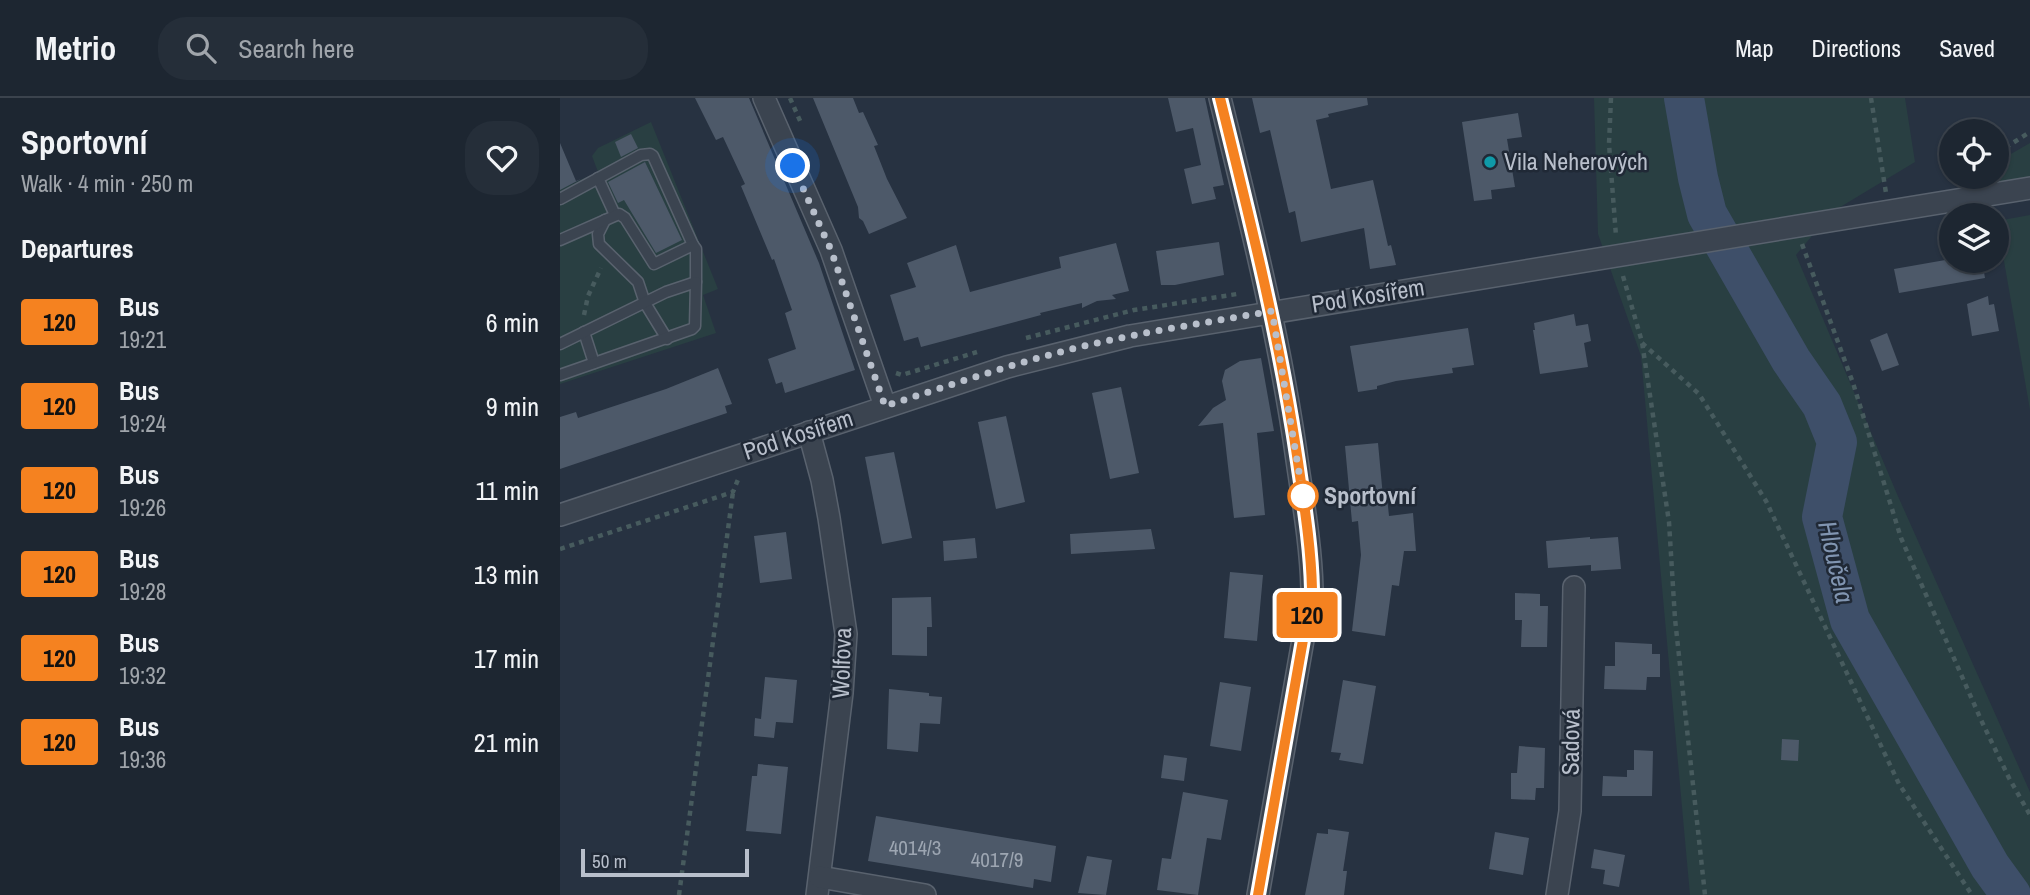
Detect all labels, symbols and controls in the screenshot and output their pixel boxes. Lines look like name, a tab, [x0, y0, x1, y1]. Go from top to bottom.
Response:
search box	[158, 17, 648, 80]
text: Metrio	[35, 26, 116, 70]
icon: search	[182, 29, 220, 67]
text: Search here	[238, 31, 354, 66]
text: Map	[1735, 32, 1773, 64]
text: Directions	[1811, 32, 1901, 64]
text: Saved	[1939, 32, 1995, 64]
map controls	[1939, 119, 2009, 273]
button: locate	[1939, 119, 2009, 189]
text: Sportovní	[21, 120, 147, 164]
button: heart	[465, 121, 539, 195]
place label: Vila Neherových	[1504, 145, 1648, 177]
your location	[775, 148, 810, 183]
marker: Vila Neherových	[1482, 154, 1498, 170]
text: Walk · 4 min · 250 m	[21, 168, 193, 199]
button: layers	[1939, 203, 2009, 273]
text: Departures	[21, 231, 134, 266]
street label: Pod Kosířem	[1309, 270, 1427, 320]
text: Bus	[119, 289, 159, 324]
text: 6 min	[486, 305, 539, 340]
text: 120	[43, 306, 76, 338]
text: 19:21	[119, 324, 166, 355]
text: Bus	[119, 373, 159, 408]
text: 9 min	[486, 389, 539, 424]
text: 120	[43, 390, 76, 422]
street label: Pod Kosířem	[739, 401, 857, 467]
text: 19:24	[119, 408, 166, 439]
text: Bus	[119, 457, 159, 492]
text: 11 min	[475, 473, 539, 508]
text: 120	[43, 474, 76, 506]
place label: Sportovní	[1324, 479, 1417, 511]
marker: Sportovní	[1288, 481, 1318, 511]
text: 19:26	[119, 492, 166, 523]
water label: Hloučela	[1810, 518, 1863, 606]
text: Bus	[119, 541, 159, 576]
text: 13 min	[474, 557, 539, 592]
text: 120	[43, 558, 76, 590]
text: 19:28	[119, 576, 166, 607]
line badge: 120	[1267, 592, 1347, 638]
text: 120	[1291, 599, 1323, 631]
text: Bus	[119, 625, 159, 660]
street label: Wolfova	[824, 627, 858, 699]
text: 17 min	[474, 641, 539, 676]
text: 120	[43, 642, 76, 674]
text: 19:32	[119, 660, 166, 691]
street label: Sadová	[1553, 708, 1587, 776]
text: Bus	[119, 709, 159, 744]
text: 21 min	[474, 725, 539, 760]
text: 120	[43, 726, 76, 758]
text: 19:36	[119, 744, 166, 775]
house number: 4014/3	[889, 833, 941, 862]
house number: 4017/9	[971, 845, 1023, 874]
scale bar	[581, 846, 749, 878]
text: 50 m	[592, 848, 627, 874]

